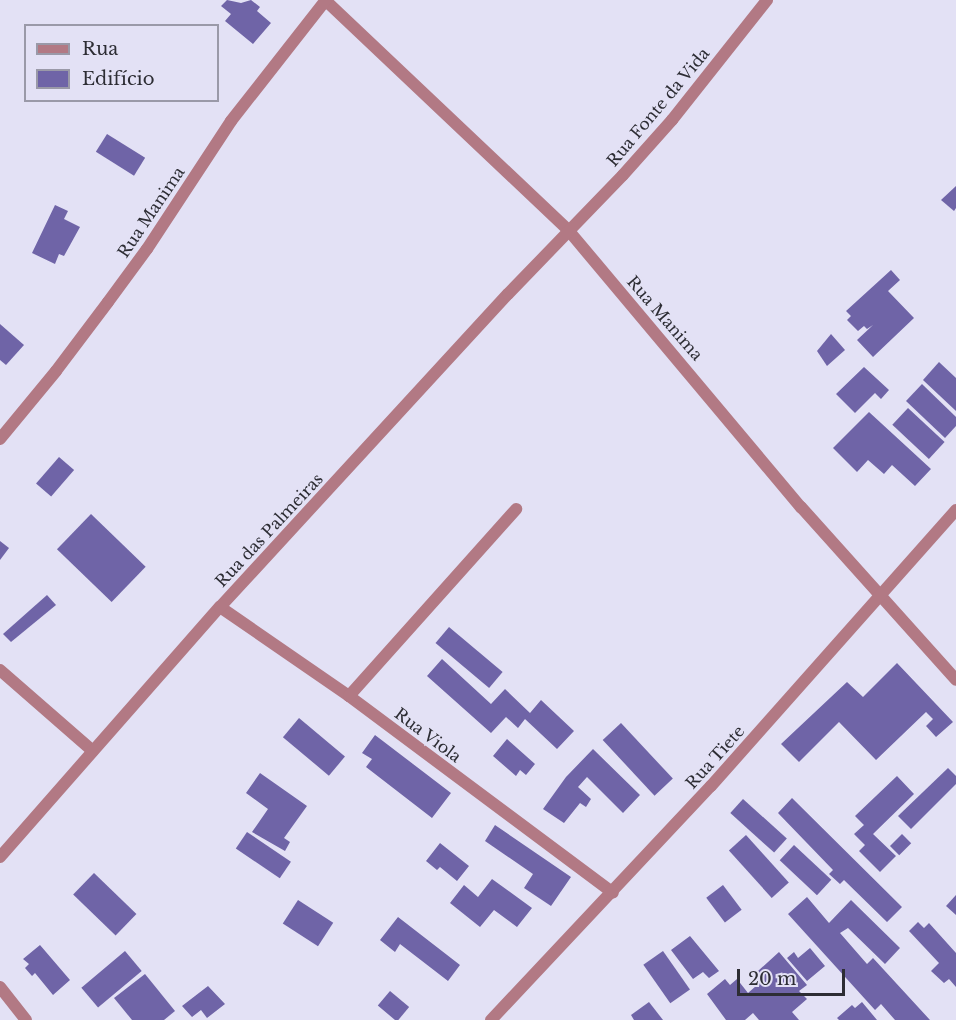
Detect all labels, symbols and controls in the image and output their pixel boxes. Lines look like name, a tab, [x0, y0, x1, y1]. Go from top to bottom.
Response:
legend	[24, 24, 219, 102]
text: Rua	[82, 38, 118, 60]
street label: Rua Fonte da Vida	[602, 43, 714, 171]
text: Edifício	[82, 68, 155, 90]
street label: Rua Manima	[114, 163, 188, 261]
street label: Rua Manima	[623, 272, 707, 364]
street label: Rua das Palmeiras	[211, 469, 327, 591]
street label: Rua Viola	[391, 704, 465, 766]
street label: Rua Tiete	[681, 721, 749, 793]
scale bar	[740, 957, 848, 995]
text: 20 m	[748, 968, 796, 990]

